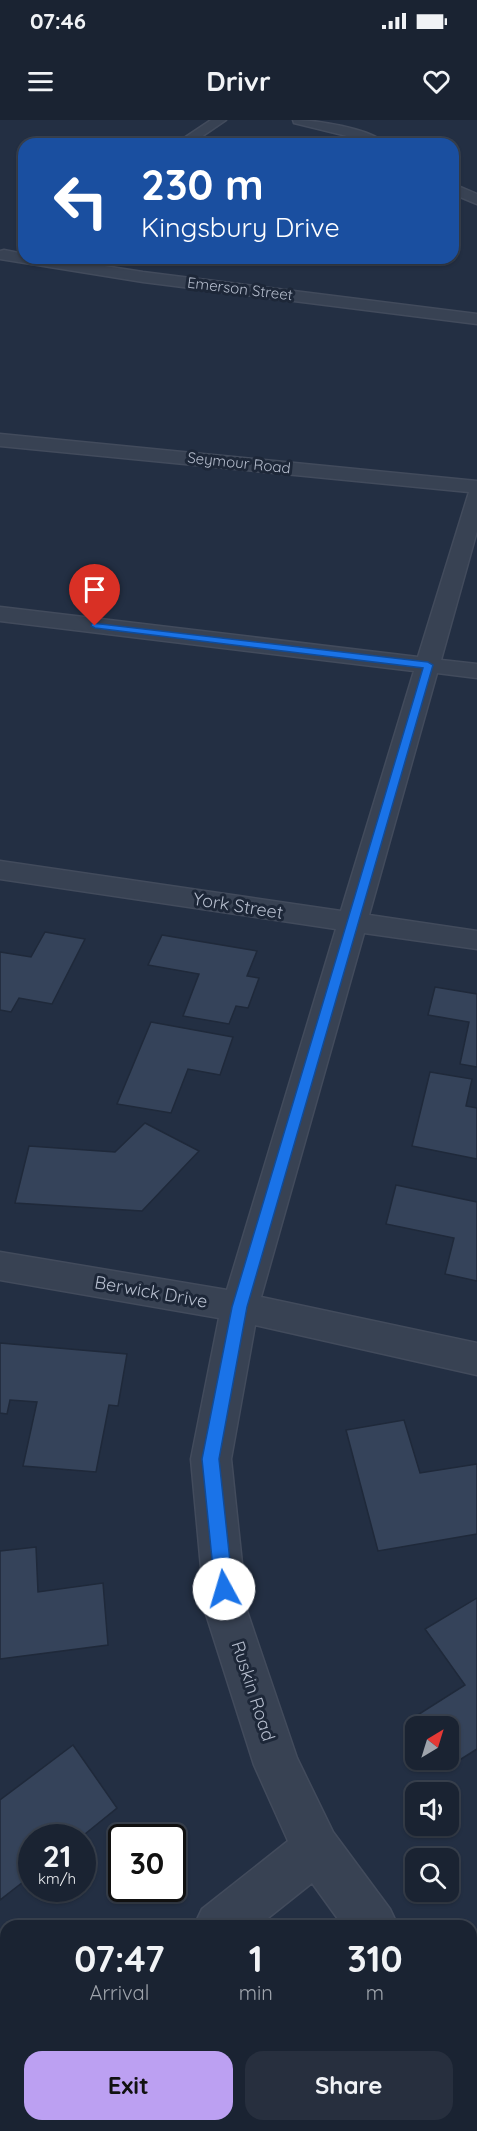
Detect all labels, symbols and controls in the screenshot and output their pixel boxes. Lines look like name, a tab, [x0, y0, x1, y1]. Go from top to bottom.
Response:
text: 07:46	[30, 7, 86, 35]
text: Drivr	[206, 64, 271, 98]
icon: menu	[24, 65, 57, 98]
icon: heart	[420, 65, 453, 98]
text: 230 m	[141, 158, 264, 211]
icon: left	[42, 162, 120, 240]
text: Kingsbury Drive	[141, 210, 340, 244]
street label: Emerson Street	[186, 273, 294, 304]
street label: Seymour Road	[186, 448, 292, 477]
pin	[69, 564, 120, 626]
icon: arrive	[78, 573, 111, 606]
street label: York Street	[191, 887, 285, 924]
street label: Berwick Drive	[93, 1270, 209, 1313]
position arrow	[192, 1557, 256, 1621]
street label: Ruskin Road	[226, 1638, 280, 1744]
north arrow	[405, 1716, 459, 1770]
map controls	[405, 1716, 459, 1902]
button: sound	[405, 1782, 459, 1836]
speed limit sign: 30	[108, 1824, 186, 1902]
text: 21	[43, 1837, 71, 1875]
button: search	[405, 1848, 459, 1902]
text: km/h	[38, 1869, 76, 1888]
text: 07:47	[74, 1936, 164, 1981]
text: 1	[249, 1936, 263, 1981]
text: 310	[347, 1936, 403, 1981]
text: Arrival	[89, 1980, 149, 2005]
text: min	[239, 1980, 273, 2005]
text: m	[366, 1980, 384, 2005]
button: Exit	[24, 2051, 233, 2120]
button: Share	[245, 2051, 453, 2120]

